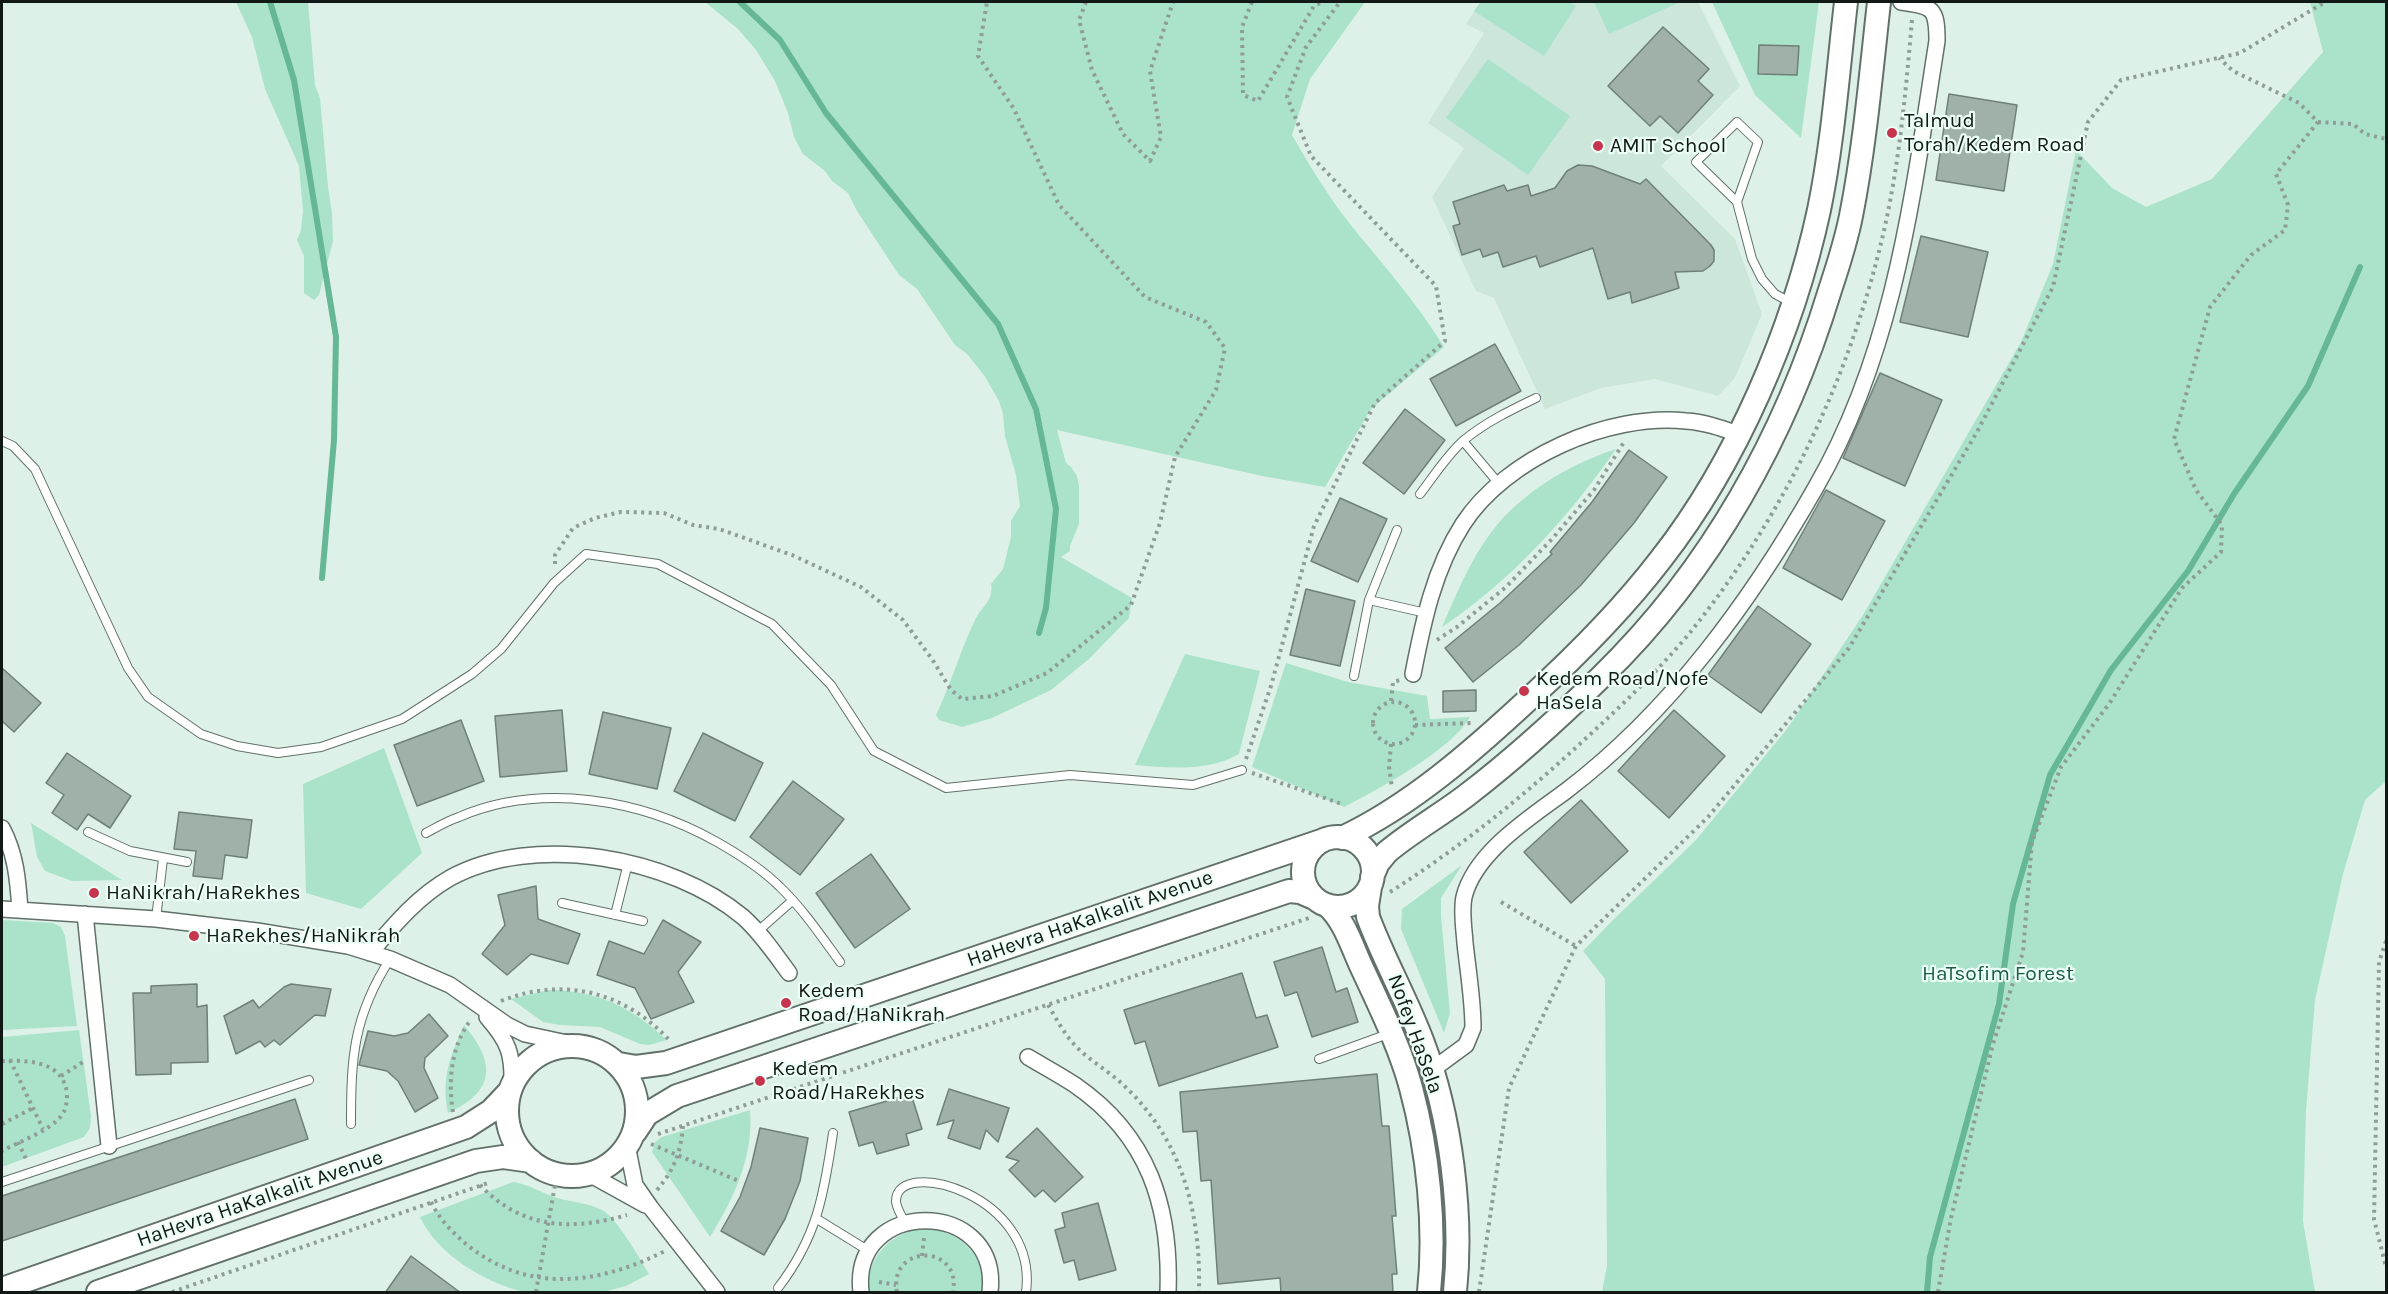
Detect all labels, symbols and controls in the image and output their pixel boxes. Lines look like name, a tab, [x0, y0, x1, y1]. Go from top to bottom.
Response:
place label: Talmud Torah/Kedem Road	[1904, 108, 2085, 158]
marker: Talmud Torah/Kedem Road	[1885, 126, 1899, 140]
place label: AMIT School	[1610, 133, 1726, 159]
marker: AMIT School	[1591, 139, 1605, 153]
place label: Kedem Road/Nofe HaSela	[1536, 666, 1709, 716]
marker: Kedem Road/Nofe HaSela	[1517, 684, 1531, 698]
street label: HaHevra HaKalkalit Avenue	[964, 865, 1216, 973]
place label: HaNikrah/HaRekhes	[106, 880, 301, 906]
marker: HaNikrah/HaRekhes	[87, 886, 101, 900]
place label: HaRekhes/HaNikrah	[206, 923, 401, 949]
marker: HaRekhes/HaNikrah	[187, 929, 201, 943]
park label: HaTsofim Forest	[1922, 961, 2074, 987]
street label: Nofey HaSela	[1382, 971, 1448, 1097]
place label: Kedem Road/HaNikrah	[798, 978, 945, 1028]
marker: Kedem Road/HaNikrah	[779, 996, 793, 1010]
place label: Kedem Road/HaRekhes	[772, 1056, 925, 1106]
marker: Kedem Road/HaRekhes	[753, 1074, 767, 1088]
street label: HaHevra HaKalkalit Avenue	[134, 1145, 386, 1253]

